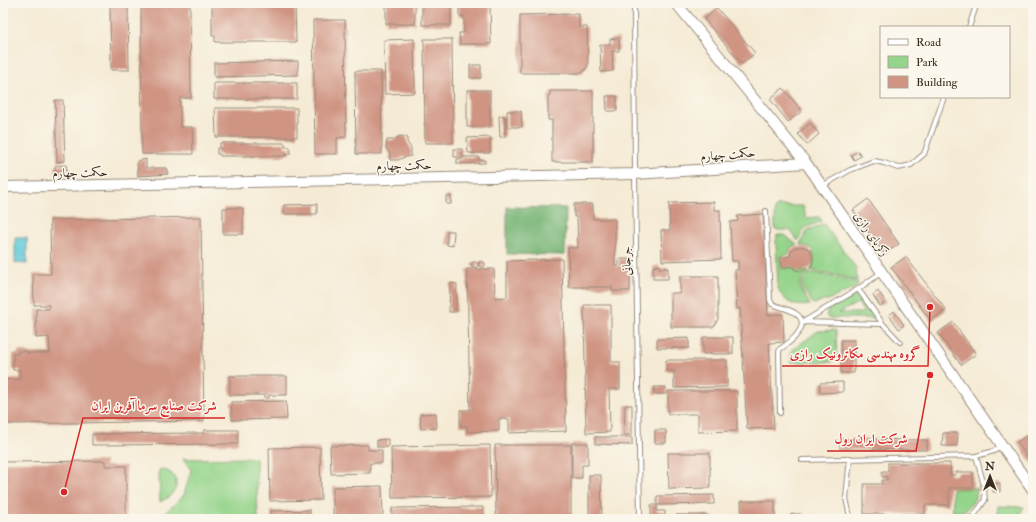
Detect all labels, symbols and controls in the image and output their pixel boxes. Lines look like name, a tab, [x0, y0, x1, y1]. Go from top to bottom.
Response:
legend	[880, 26, 1010, 98]
text: Road	[916, 35, 941, 50]
text: Park	[916, 55, 938, 70]
text: Building	[916, 75, 959, 90]
street label: حکمت چهارم	[700, 146, 756, 167]
street label: حکمت چهارم	[376, 158, 432, 177]
street label: حکمت چهارم	[52, 165, 108, 184]
street label: زکریای رازی	[850, 209, 892, 259]
street label: جرجانی	[619, 246, 635, 276]
callout: گروه مهندسی مکاترونیک رازی	[782, 341, 928, 366]
text: گروه مهندسی مکاترونیک رازی	[790, 345, 920, 363]
callout: شرکت صنایع سرما آفرین ایران	[83, 393, 225, 418]
text: شرکت صنایع سرما آفرین ایران	[91, 397, 217, 418]
callout: شرکت ایران رول	[827, 426, 916, 451]
text: شرکت ایران رول	[835, 431, 908, 448]
north arrow	[970, 456, 1010, 496]
text: N	[984, 460, 996, 473]

